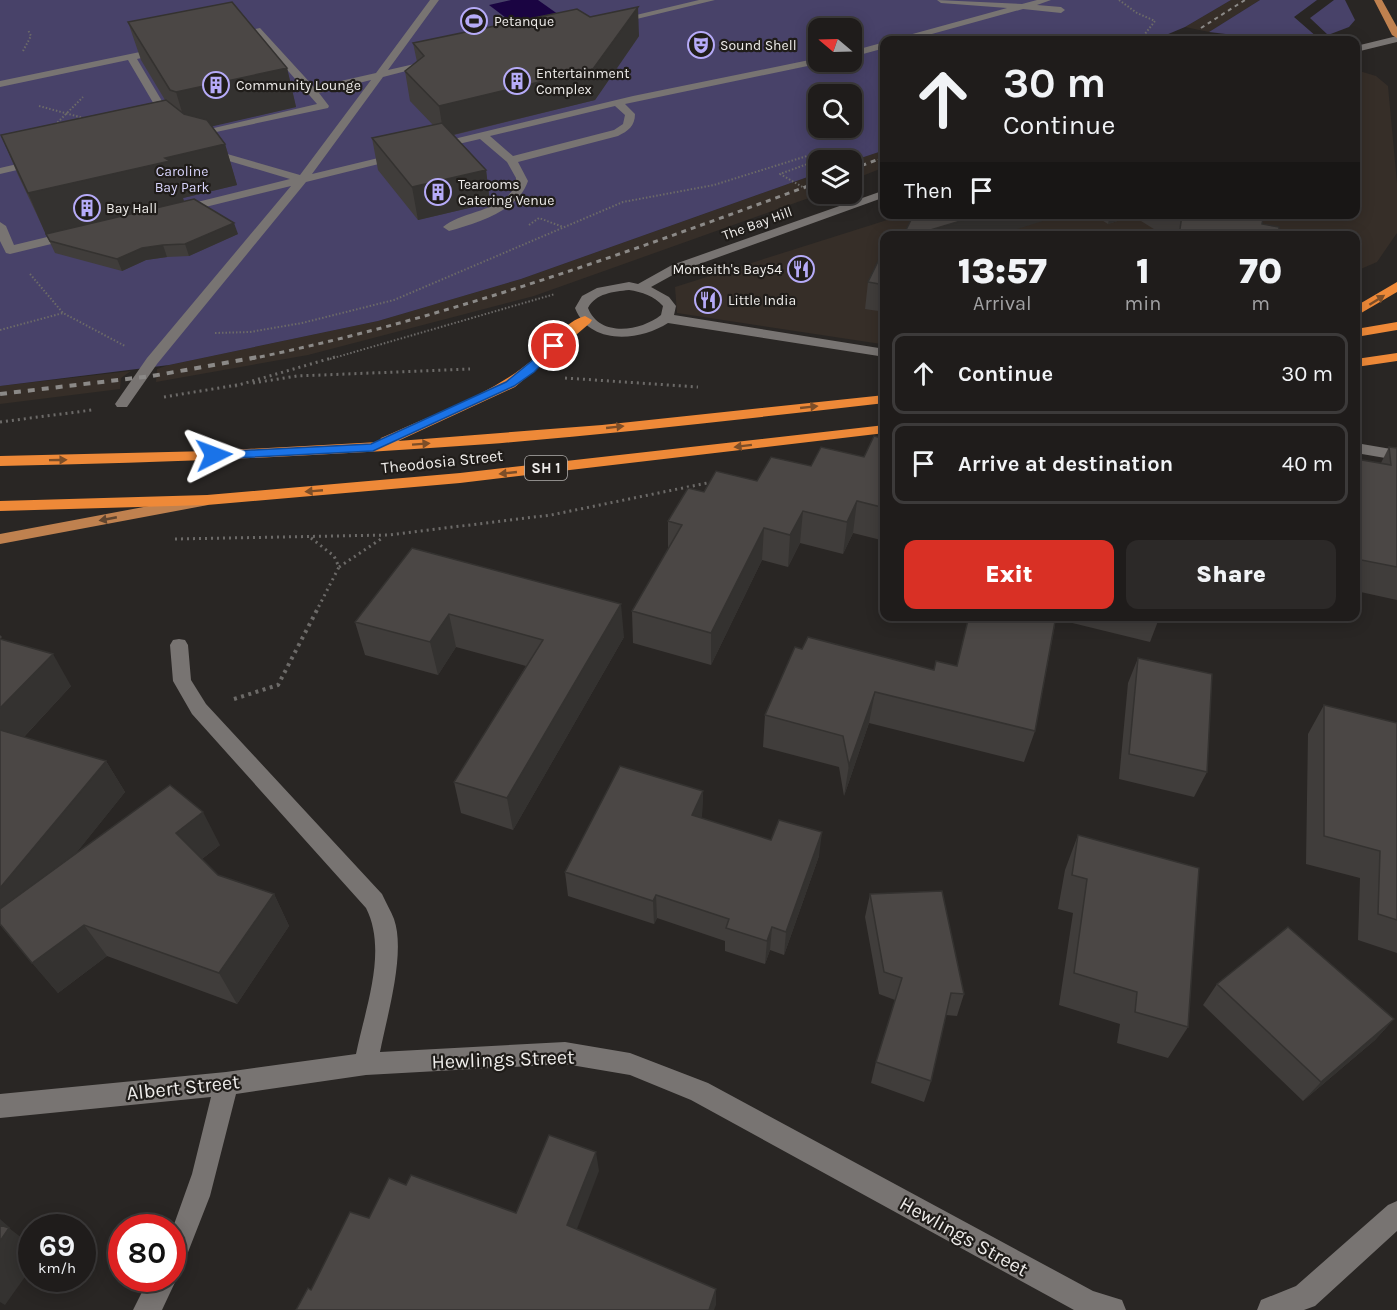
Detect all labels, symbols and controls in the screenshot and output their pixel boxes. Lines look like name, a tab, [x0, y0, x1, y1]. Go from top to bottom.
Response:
sports icon: Petanque	[459, 6, 489, 36]
place label: Petanque	[494, 13, 554, 30]
north arrow	[808, 18, 862, 72]
map controls	[808, 18, 862, 204]
theatre icon: Sound Shell	[686, 30, 716, 60]
place label: Sound Shell	[720, 37, 797, 54]
text: 30 m	[1003, 58, 1106, 108]
icon: ahead	[904, 60, 982, 138]
place label: Entertainment Complex	[536, 65, 629, 98]
building icon: Entertainment Complex	[502, 66, 532, 96]
building icon: Community Lounge	[201, 70, 231, 100]
place label: Community Lounge	[236, 77, 361, 94]
button: search	[808, 84, 862, 138]
text: Continue	[1003, 109, 1115, 141]
button: layers	[808, 150, 862, 204]
park label: Caroline Bay Park	[155, 163, 209, 196]
icon: arrive	[965, 174, 998, 207]
place label: Tearooms Catering Venue	[458, 176, 554, 209]
building icon: Tearooms Catering Venue	[423, 177, 453, 207]
text: Then	[904, 178, 953, 204]
building icon: Bay Hall	[72, 193, 102, 223]
place label: Bay Hall	[106, 200, 157, 217]
street label: The Bay Hill	[720, 203, 795, 244]
text: 13:57	[958, 250, 1047, 292]
text: 1	[1136, 250, 1150, 292]
text: 70	[1239, 250, 1282, 292]
restaurant icon: Monteith's Bay54	[786, 254, 816, 284]
place label: Monteith's Bay54	[672, 261, 782, 278]
restaurant icon: Little India	[693, 285, 723, 315]
place label: Little India	[728, 292, 796, 309]
text: Arrival	[973, 292, 1032, 315]
text: min	[1125, 292, 1161, 315]
text: m	[1251, 292, 1270, 315]
one-way arrow	[1369, 294, 1385, 305]
pin	[528, 320, 579, 371]
icon: arrive	[537, 329, 570, 362]
icon: ahead	[907, 357, 940, 390]
text: Continue	[958, 361, 1053, 387]
text: 30 m	[1281, 361, 1333, 387]
one-way arrow	[800, 402, 819, 412]
one-way arrow	[606, 422, 625, 432]
position arrow	[182, 423, 246, 487]
one-way arrow	[412, 439, 431, 448]
one-way arrow	[734, 441, 753, 451]
street label: Theodosia Street	[380, 446, 504, 477]
icon: arrive	[907, 447, 940, 480]
text: Arrive at destination	[958, 451, 1173, 477]
text: 40 m	[1282, 451, 1333, 477]
one-way arrow	[49, 455, 68, 465]
road number: SH 1	[525, 456, 567, 480]
one-way arrow	[498, 468, 517, 478]
one-way arrow	[304, 486, 323, 496]
one-way arrow	[98, 515, 117, 524]
button: Exit	[904, 540, 1114, 609]
button: Share	[1126, 540, 1336, 609]
street label: Hewlings Street	[431, 1045, 575, 1073]
street label: Albert Street	[125, 1070, 241, 1105]
street label: Hewlings Street	[896, 1192, 1032, 1281]
speed limit sign: 80	[108, 1214, 186, 1292]
text: 69	[39, 1228, 75, 1264]
text: km/h	[38, 1259, 76, 1277]

